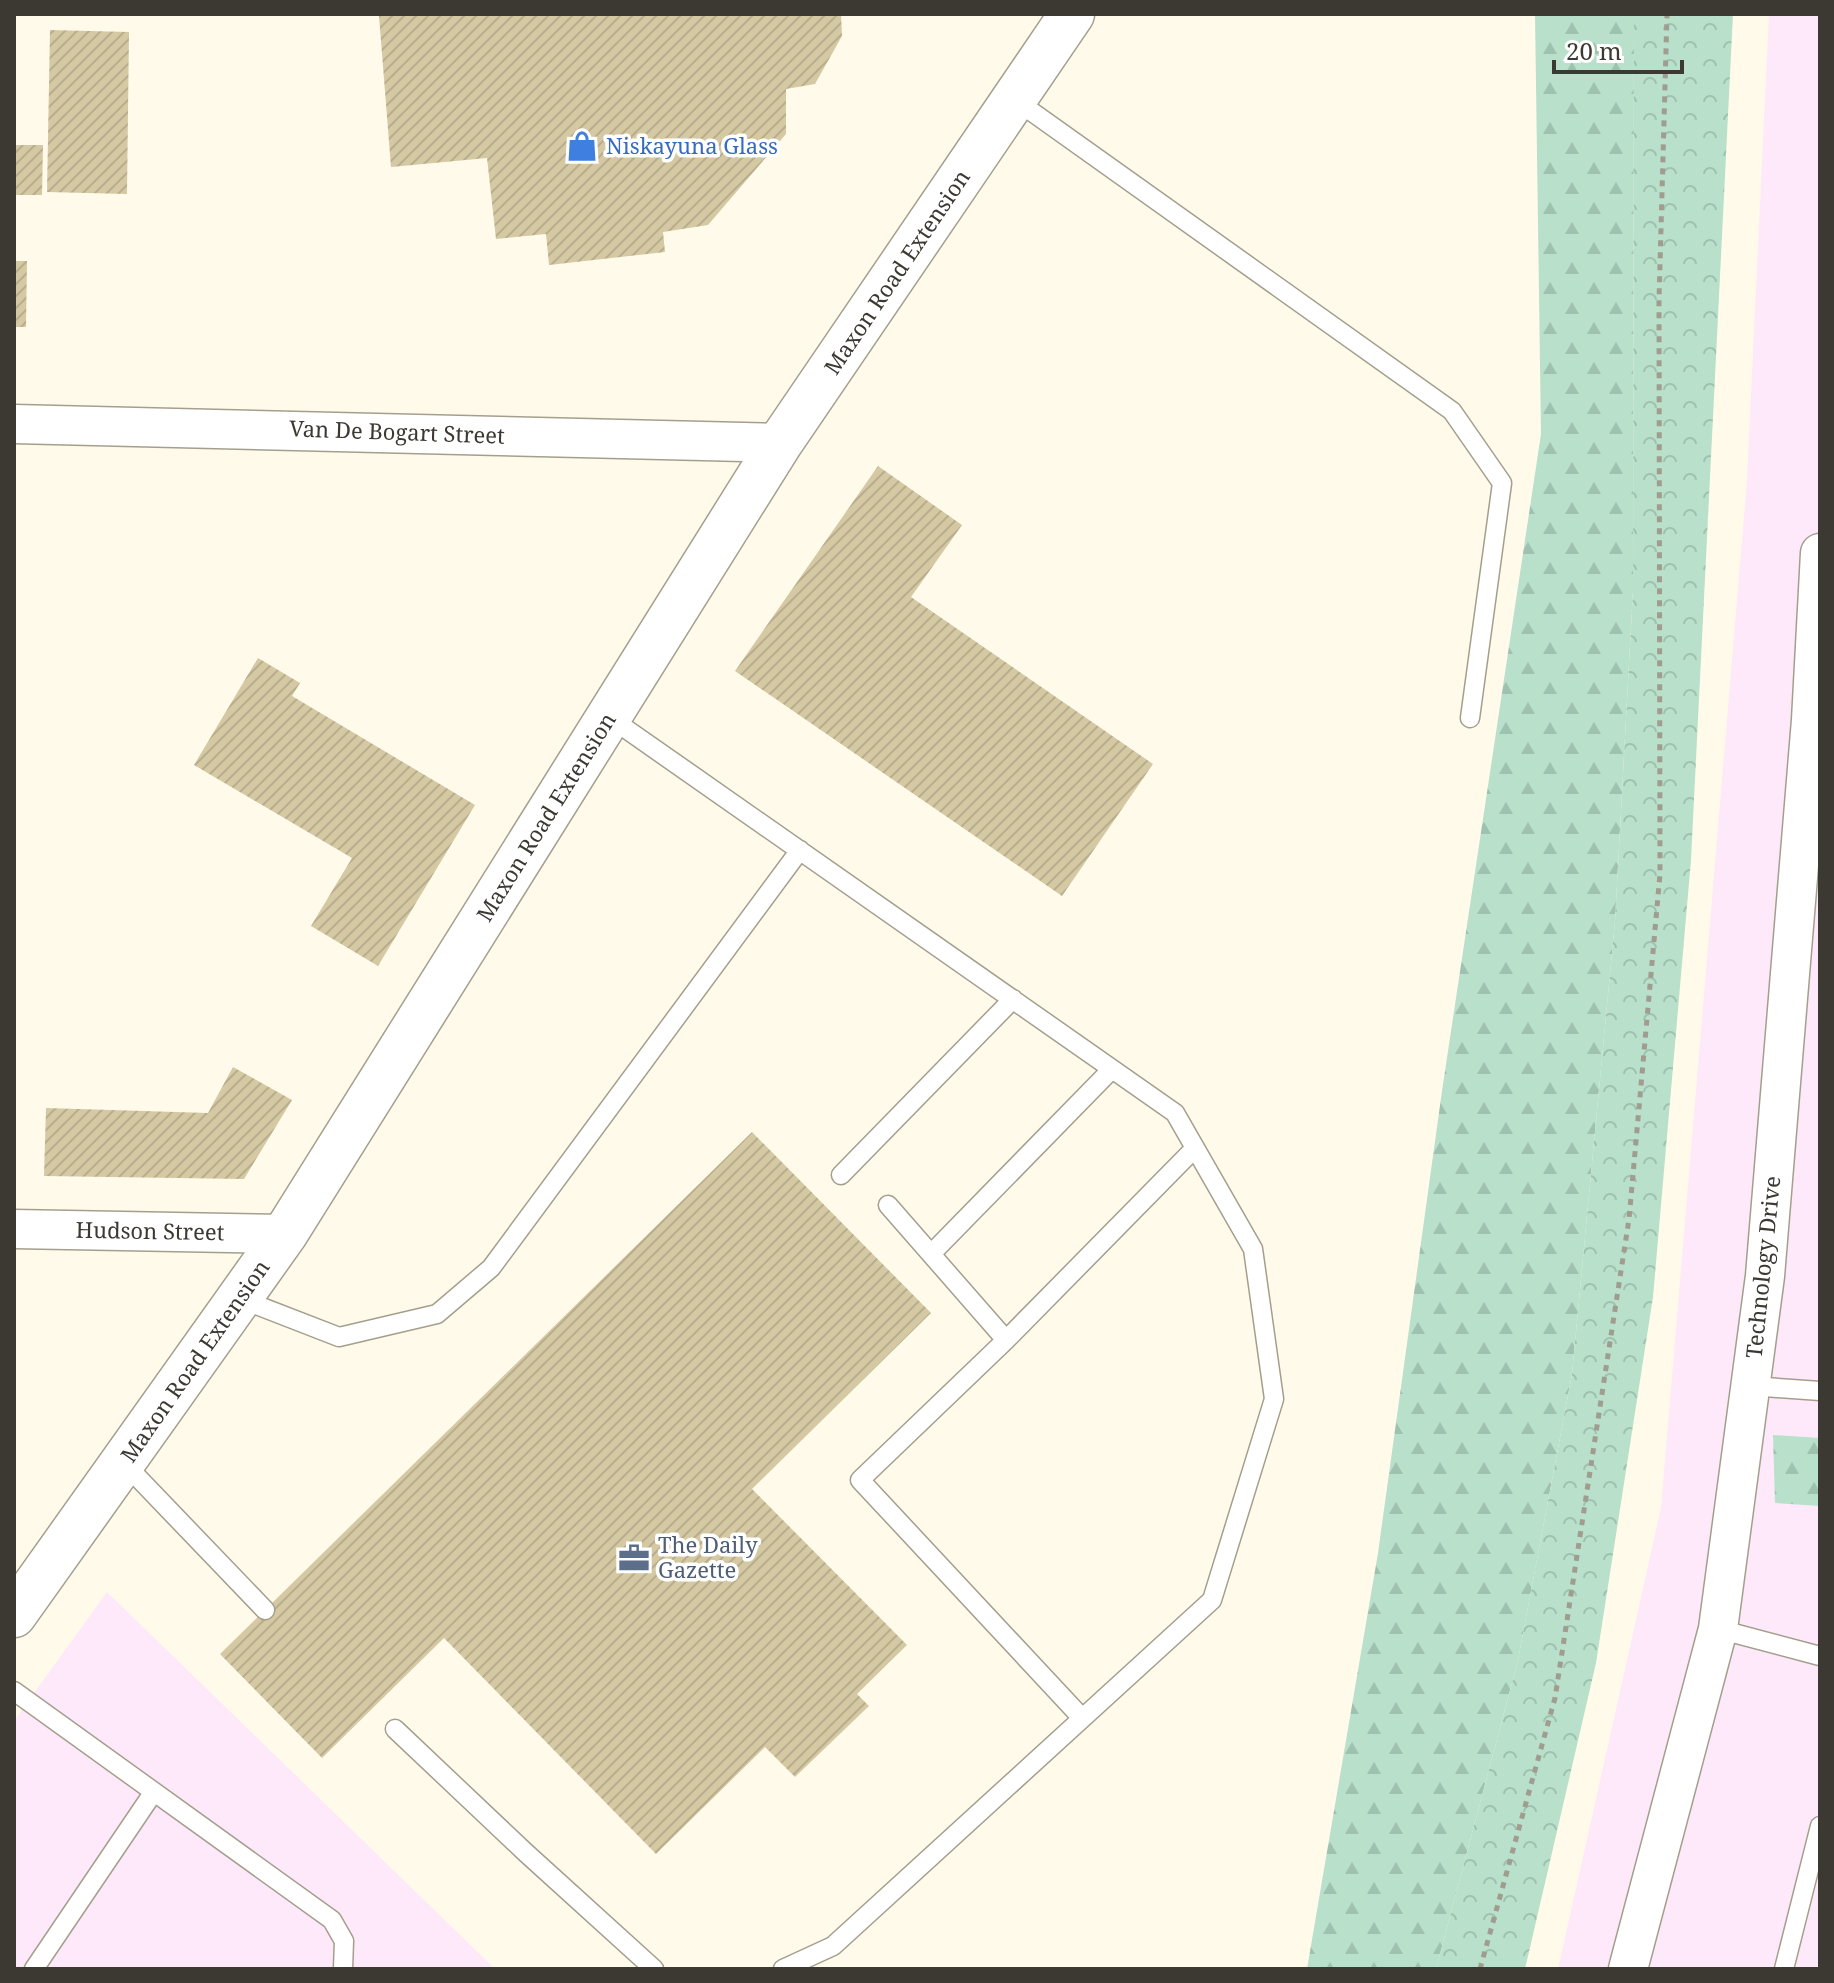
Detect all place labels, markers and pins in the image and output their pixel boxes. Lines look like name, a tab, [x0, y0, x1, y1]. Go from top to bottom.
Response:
shop icon: Niskayuna Glass	[565, 129, 599, 163]
place label: Niskayuna Glass	[606, 130, 778, 160]
place label: The Daily Gazette	[658, 1529, 758, 1584]
office icon: The Daily Gazette	[617, 1541, 651, 1575]

